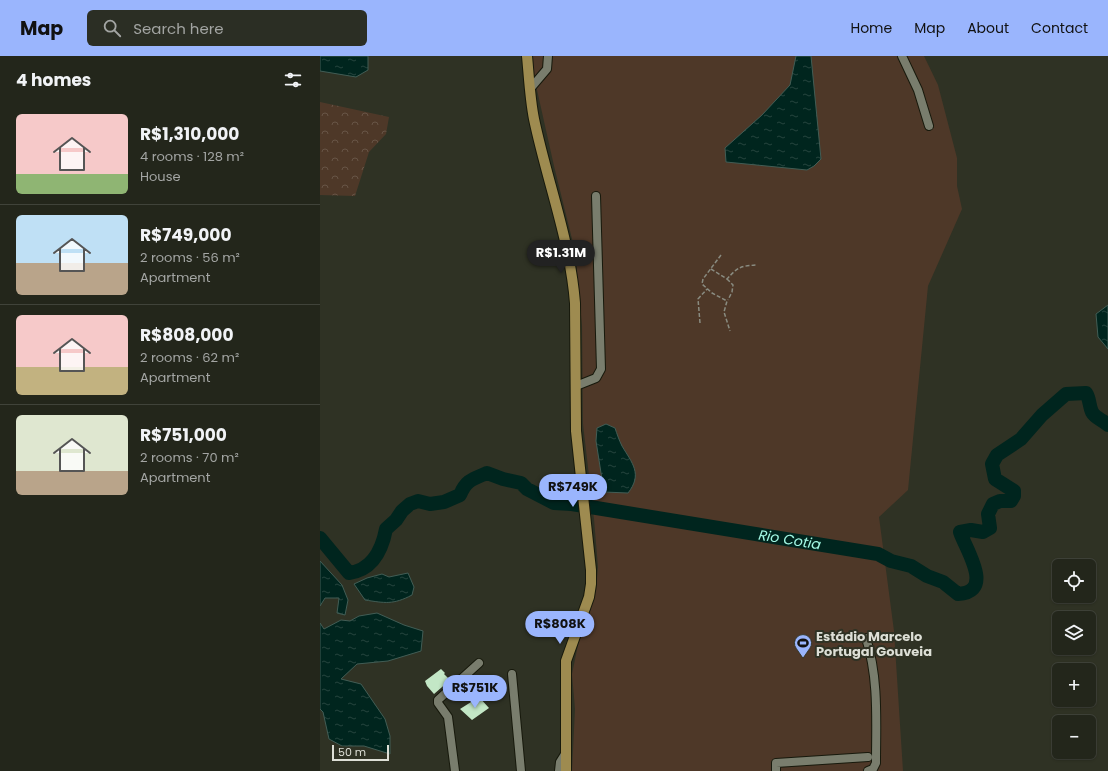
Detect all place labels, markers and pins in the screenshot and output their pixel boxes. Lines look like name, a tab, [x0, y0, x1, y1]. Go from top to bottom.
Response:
pin: R$1.31M	[524, 240, 598, 274]
pin: R$749K	[540, 474, 606, 508]
pin: R$808K	[527, 611, 593, 645]
place label: Estádio Marcelo Portugal Gouveia	[816, 627, 932, 661]
sports icon: Estádio Marcelo Portugal Gouveia	[793, 633, 813, 658]
pin: R$751K	[442, 675, 508, 709]

